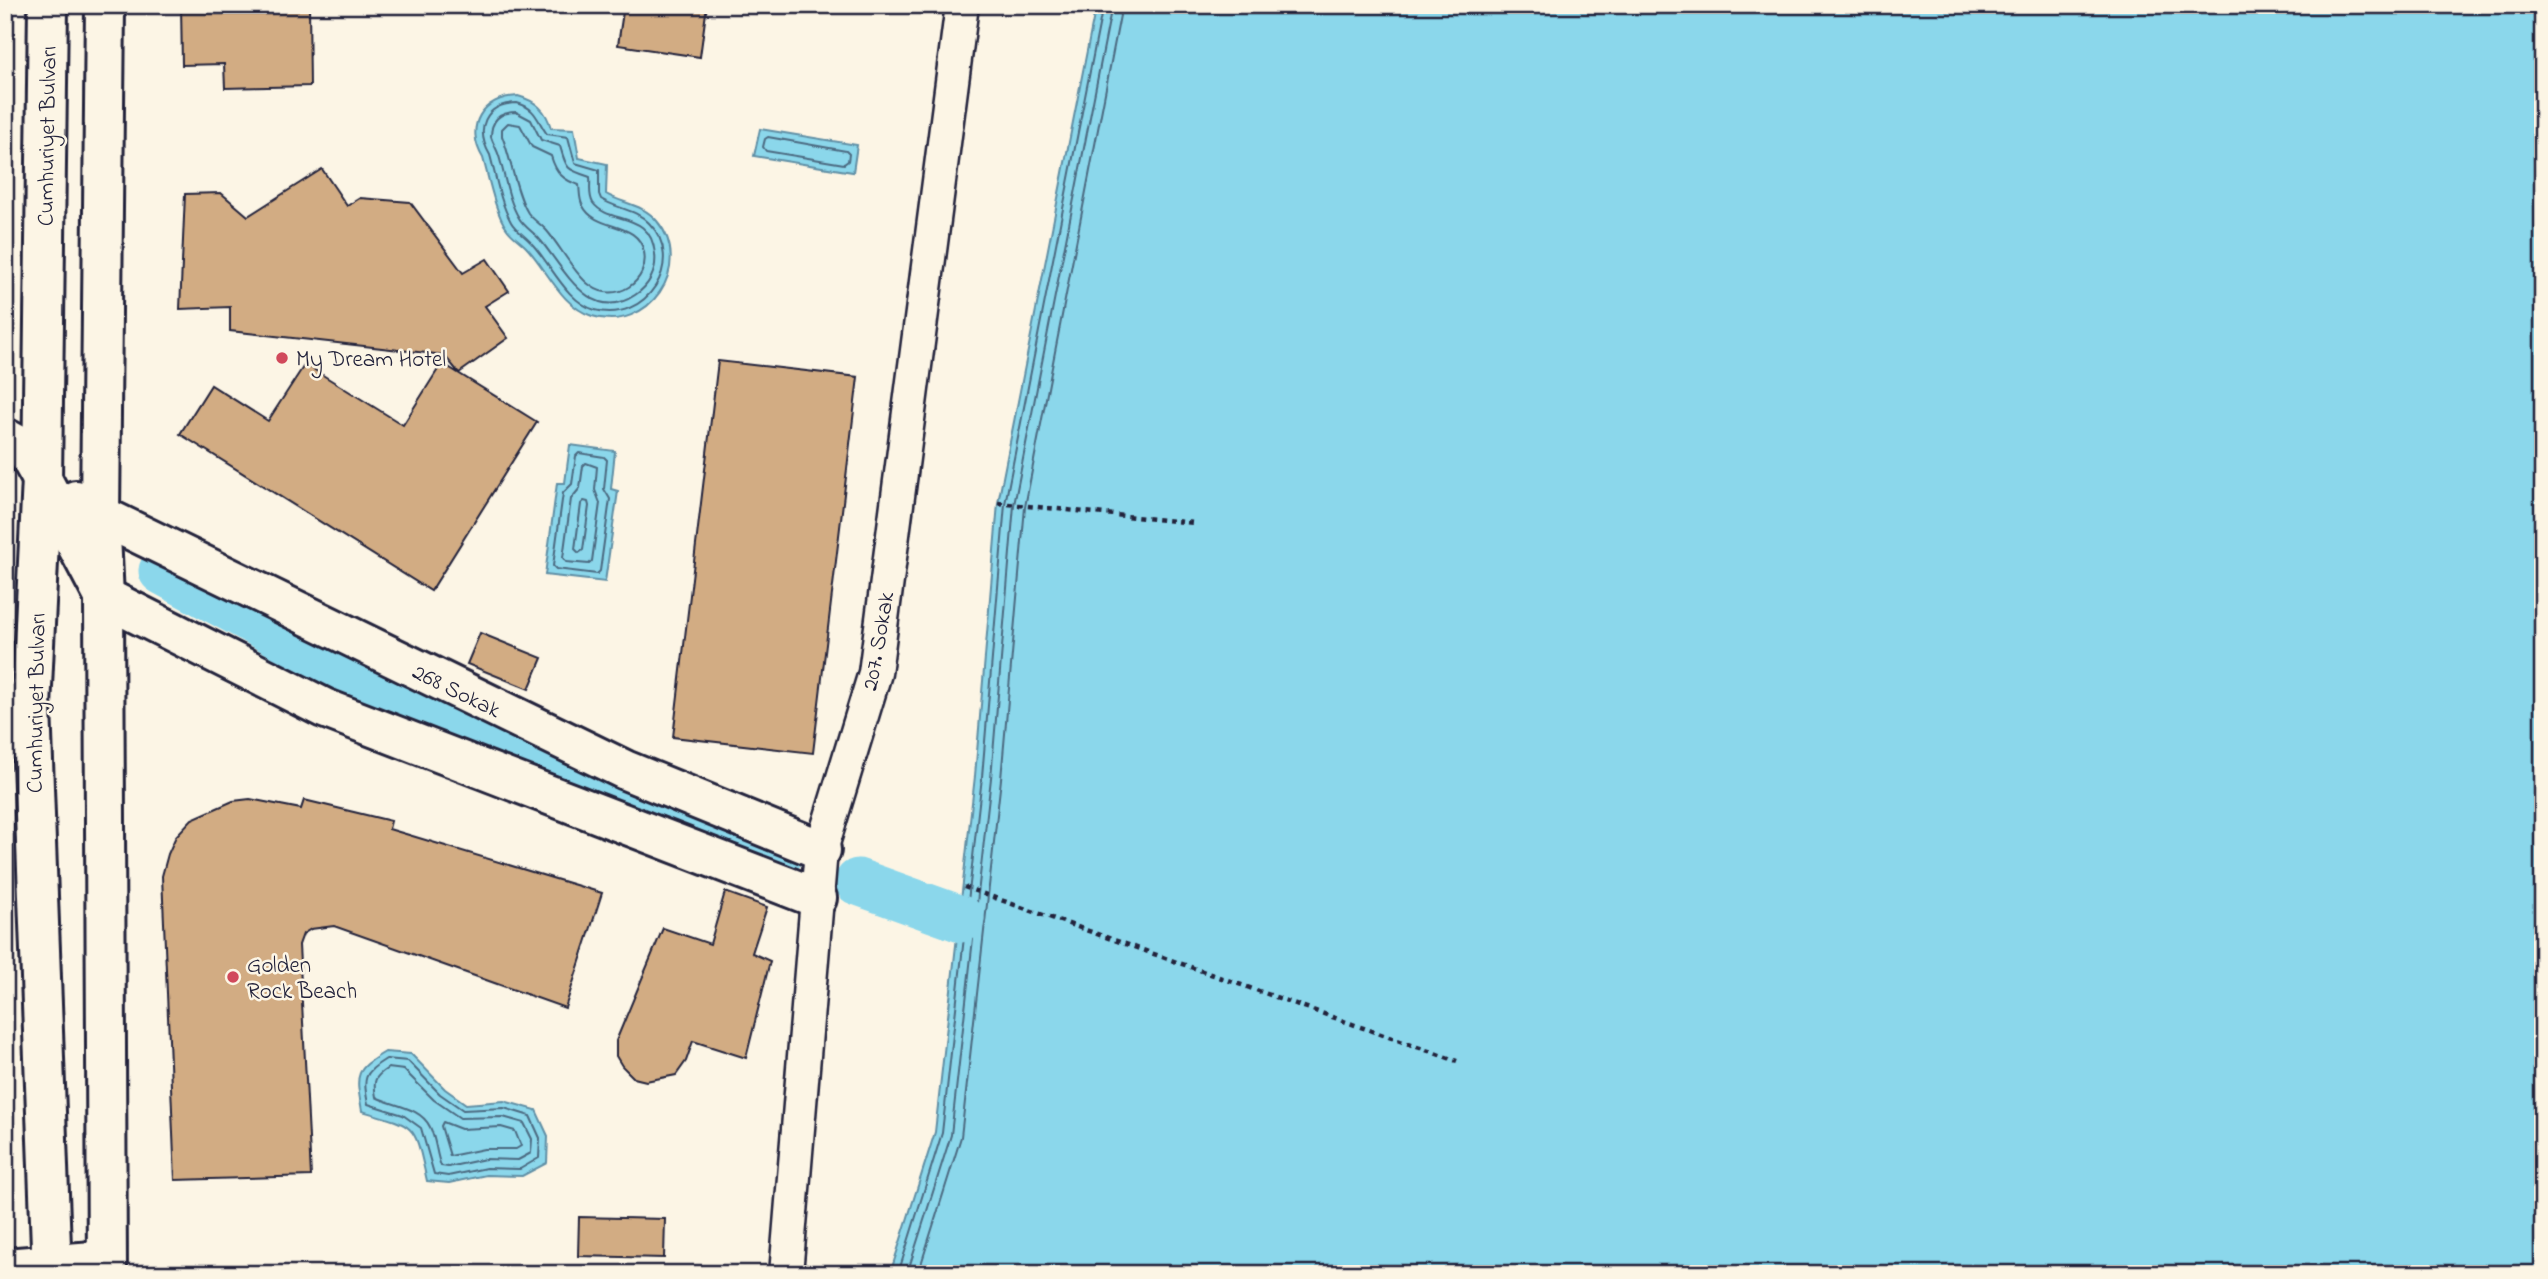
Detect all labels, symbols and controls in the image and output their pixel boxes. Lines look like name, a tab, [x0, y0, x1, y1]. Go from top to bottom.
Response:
street label: Cumhuriyet Bulvarı	[30, 46, 69, 227]
place label: My Dream Hotel	[296, 344, 446, 379]
marker: My Dream Hotel	[274, 350, 290, 366]
street label: 207. Sokak	[855, 588, 905, 693]
street label: Cumhuriyet Bulvarı	[19, 613, 58, 794]
street label: 268 Sokak	[406, 657, 506, 728]
place label: Golden Rock Beach	[247, 950, 357, 1009]
marker: Golden Rock Beach	[225, 969, 241, 985]

